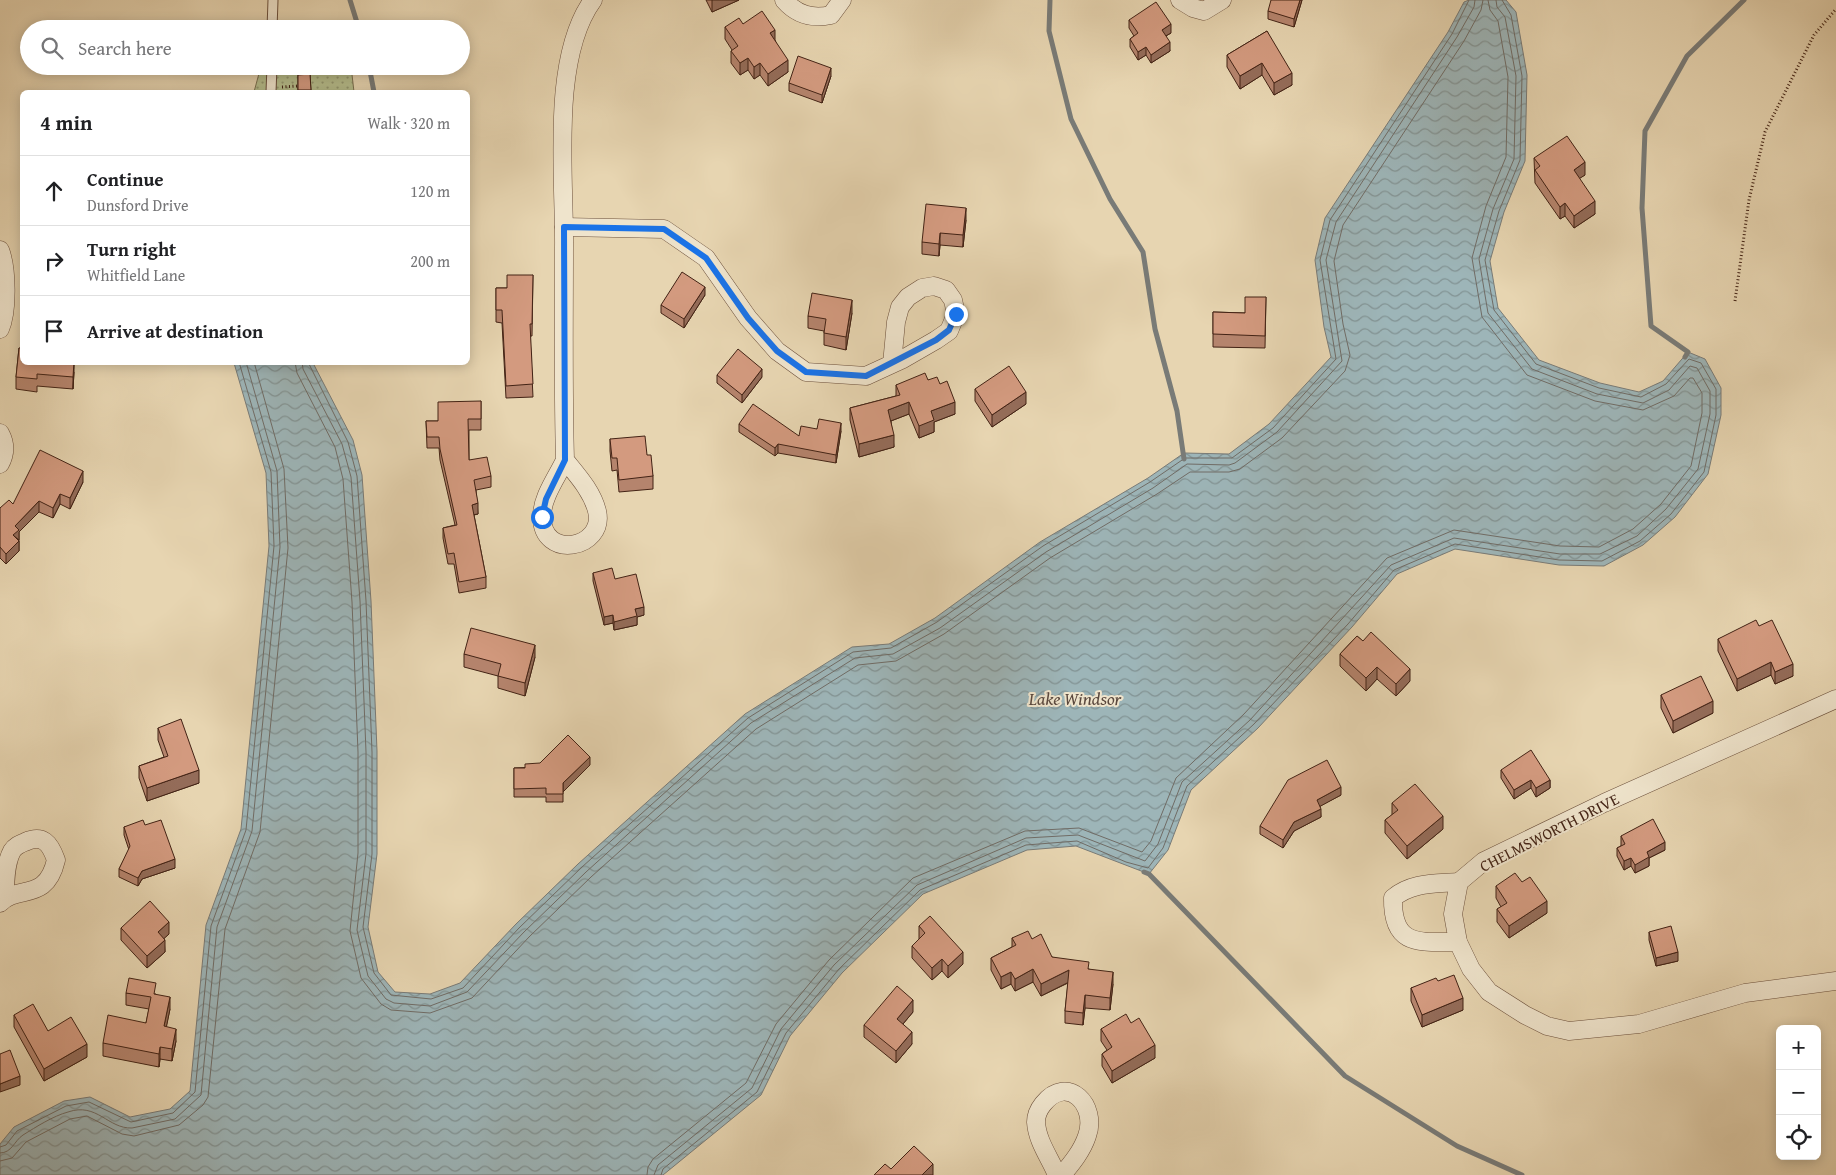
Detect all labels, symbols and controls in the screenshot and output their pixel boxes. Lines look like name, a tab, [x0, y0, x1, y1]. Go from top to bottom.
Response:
search box	[20, 20, 470, 75]
icon: search	[38, 34, 66, 62]
text: Search here	[78, 34, 172, 62]
text: 4 min	[40, 107, 92, 138]
text: Walk · 320 m	[367, 111, 450, 135]
text: Continue	[87, 165, 164, 193]
icon: ahead	[40, 177, 68, 205]
text: 120 m	[410, 179, 450, 203]
text: Dunsford Drive	[87, 193, 188, 217]
text: Turn right	[87, 235, 176, 263]
icon: right	[40, 247, 68, 275]
text: 200 m	[410, 249, 450, 273]
text: Whitfield Lane	[87, 263, 185, 287]
route end	[945, 303, 968, 326]
icon: arrive	[40, 317, 68, 345]
text: Arrive at destination	[87, 317, 263, 345]
route start	[531, 506, 554, 529]
water label: Lake Windsor	[1028, 685, 1123, 712]
street label: CHELMSWORTH DRIVE	[1475, 786, 1623, 878]
map controls	[1776, 1025, 1821, 1160]
button: +	[1776, 1025, 1821, 1070]
button: −	[1776, 1070, 1821, 1115]
button: locate	[1776, 1115, 1821, 1160]

